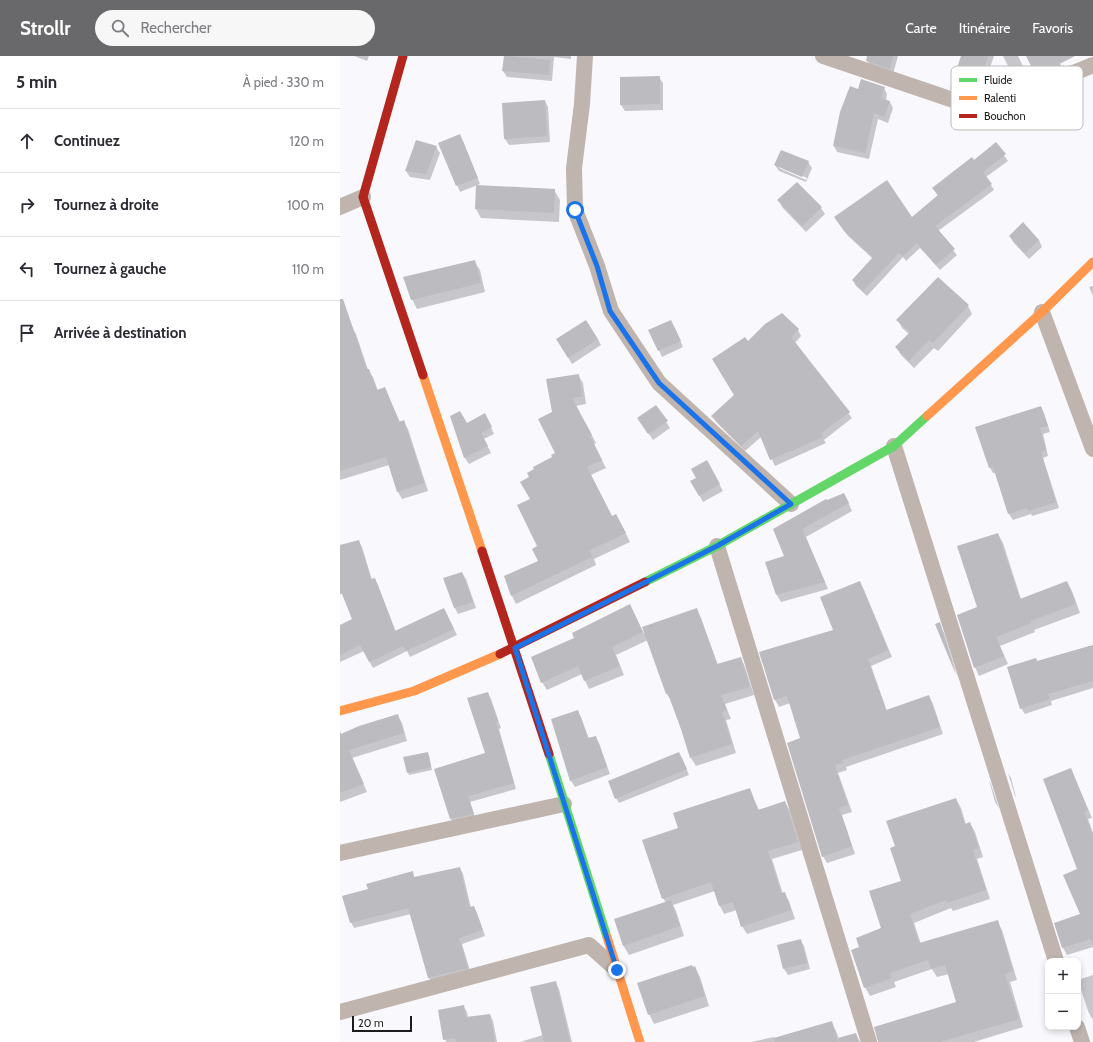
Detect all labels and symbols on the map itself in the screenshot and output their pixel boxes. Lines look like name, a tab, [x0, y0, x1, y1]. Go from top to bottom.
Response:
legend	[951, 66, 1083, 130]
text: Fluide	[984, 73, 1013, 87]
text: Ralenti	[984, 91, 1016, 105]
text: Bouchon	[984, 109, 1026, 123]
route start	[566, 201, 584, 219]
route end	[608, 961, 626, 979]
scale bar	[352, 1014, 412, 1033]

